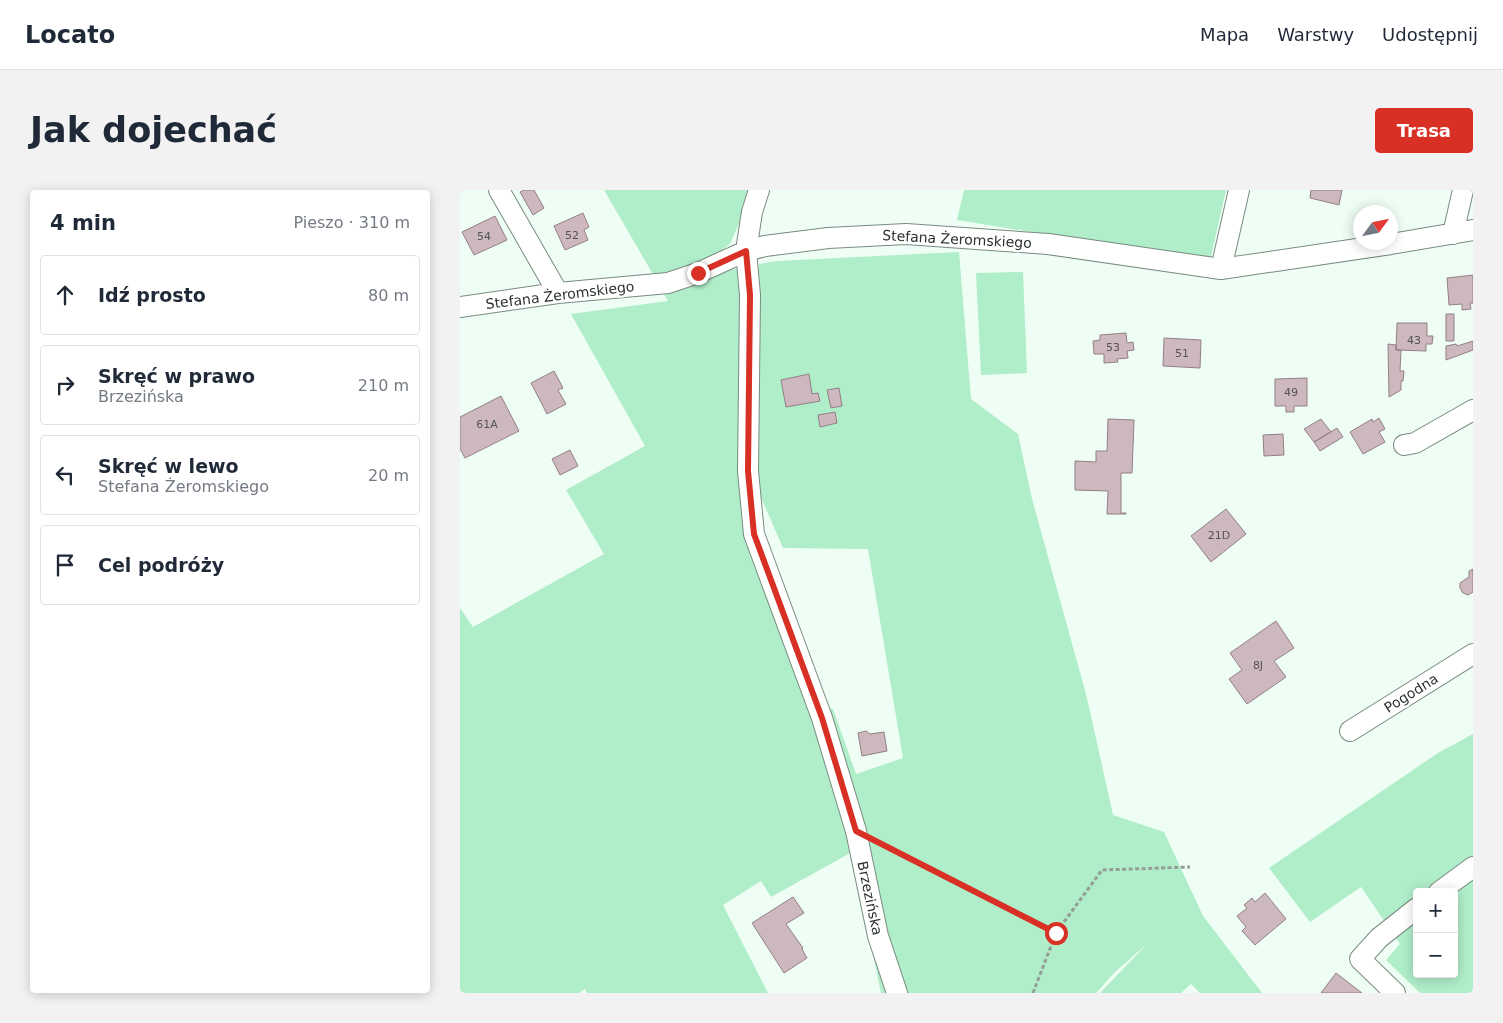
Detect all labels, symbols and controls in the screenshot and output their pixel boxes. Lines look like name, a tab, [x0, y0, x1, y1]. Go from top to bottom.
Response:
text: Locato	[25, 21, 115, 49]
text: Mapa	[1200, 24, 1249, 45]
text: Warstwy	[1277, 24, 1354, 45]
text: Udostępnij	[1382, 24, 1478, 45]
button: Trasa	[1375, 108, 1473, 153]
text: Jak dojechać	[30, 110, 277, 150]
north arrow	[1353, 205, 1398, 250]
text: 4 min	[50, 211, 116, 235]
text: Pieszo · 310 m	[293, 213, 410, 232]
street label: Stefana Żeromskiego	[882, 226, 1032, 251]
house number: 52	[565, 229, 579, 242]
house number: 54	[477, 230, 491, 243]
route end	[687, 262, 710, 285]
street label: Stefana Żeromskiego	[485, 277, 635, 312]
icon: ahead	[51, 281, 79, 309]
text: Idź prosto	[98, 284, 206, 306]
text: 80 m	[368, 286, 409, 305]
house number: 43	[1407, 334, 1421, 347]
house number: 53	[1106, 341, 1120, 354]
house number: 51	[1175, 347, 1189, 360]
text: Skręć w prawo	[98, 365, 255, 387]
icon: right	[51, 371, 79, 399]
text: 210 m	[358, 376, 409, 395]
house number: 49	[1284, 386, 1298, 399]
text: Brzezińska	[98, 387, 184, 406]
house number: 61A	[476, 418, 498, 431]
text: Skręć w lewo	[98, 455, 239, 477]
icon: left	[51, 461, 79, 489]
text: 20 m	[368, 466, 409, 485]
text: Stefana Żeromskiego	[98, 477, 269, 496]
house number: 21D	[1208, 529, 1230, 542]
icon: arrive	[51, 551, 79, 579]
text: Cel podróży	[98, 554, 224, 576]
house number: 8J	[1253, 659, 1263, 672]
street label: Pogodna	[1381, 670, 1441, 716]
street label: Brzezińska	[854, 860, 886, 936]
map controls	[1413, 888, 1458, 978]
button: +	[1413, 888, 1458, 933]
route start	[1045, 922, 1068, 945]
button: −	[1413, 933, 1458, 978]

